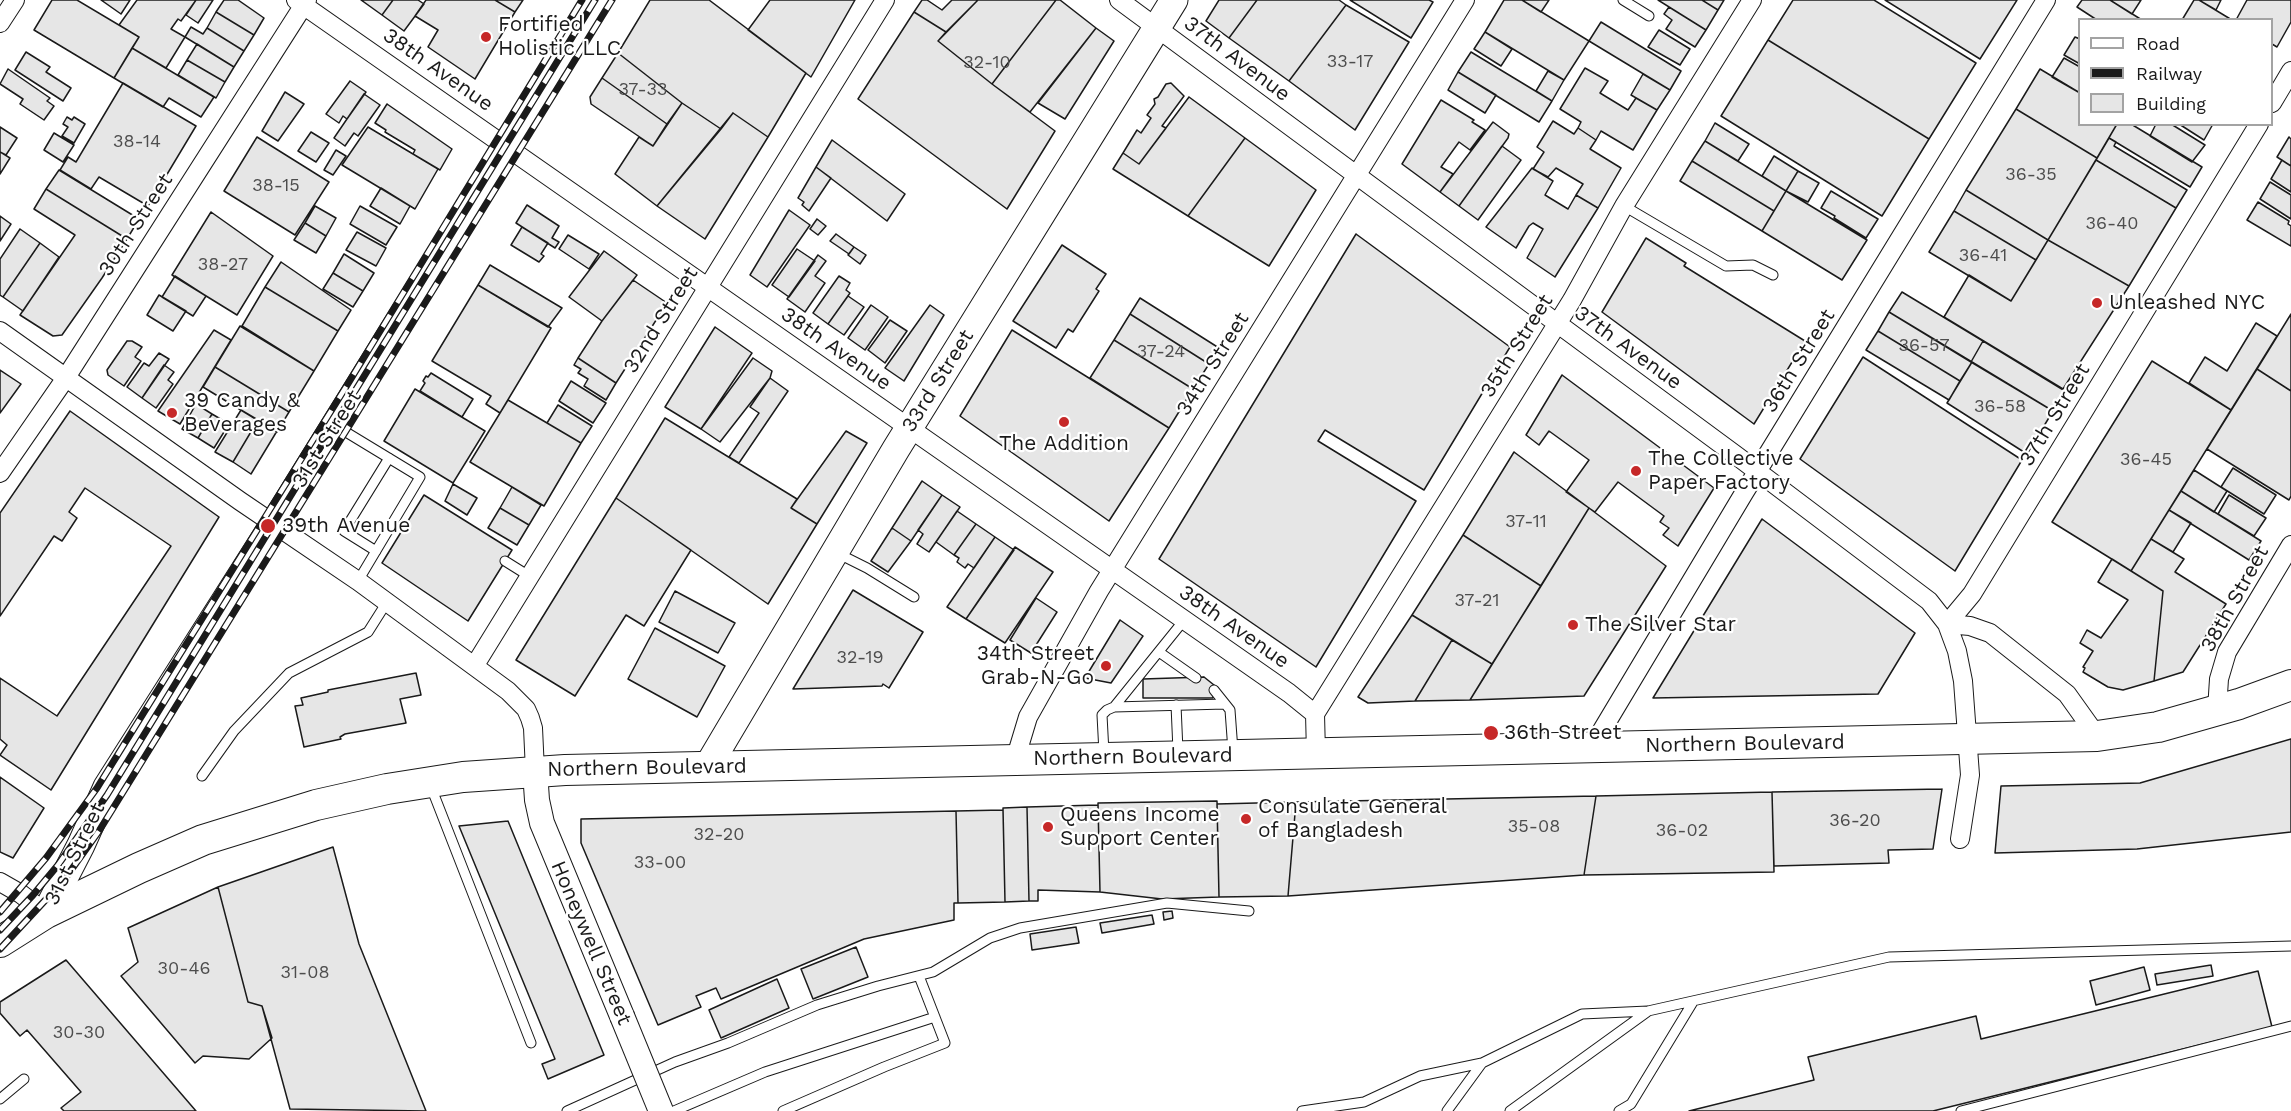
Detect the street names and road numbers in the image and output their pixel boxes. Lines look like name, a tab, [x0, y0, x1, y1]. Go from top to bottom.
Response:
street label: 37th Avenue	[1179, 11, 1295, 107]
street label: 38th Avenue	[378, 23, 498, 117]
street label: 30th Street	[93, 169, 179, 281]
street label: 32nd Street	[618, 262, 704, 378]
street label: 35th Street	[1475, 290, 1559, 402]
street label: 37th Avenue	[1569, 301, 1687, 395]
street label: 38th Avenue	[776, 302, 896, 396]
street label: 36th Street	[1757, 305, 1841, 417]
street label: 34th Street	[1171, 308, 1255, 420]
street label: 33rd Street	[897, 325, 979, 437]
street label: 37th Street	[2014, 359, 2096, 471]
street label: 31st Street	[287, 385, 367, 493]
street label: 38th Street	[2196, 542, 2274, 656]
street label: 38th Avenue	[1174, 580, 1294, 674]
street label: Northern Boulevard	[1645, 730, 1845, 758]
street label: Northern Boulevard	[1033, 743, 1233, 771]
street label: Northern Boulevard	[547, 754, 747, 782]
street label: 31st Street	[39, 799, 111, 909]
street label: Honeywell Street	[545, 857, 637, 1029]

